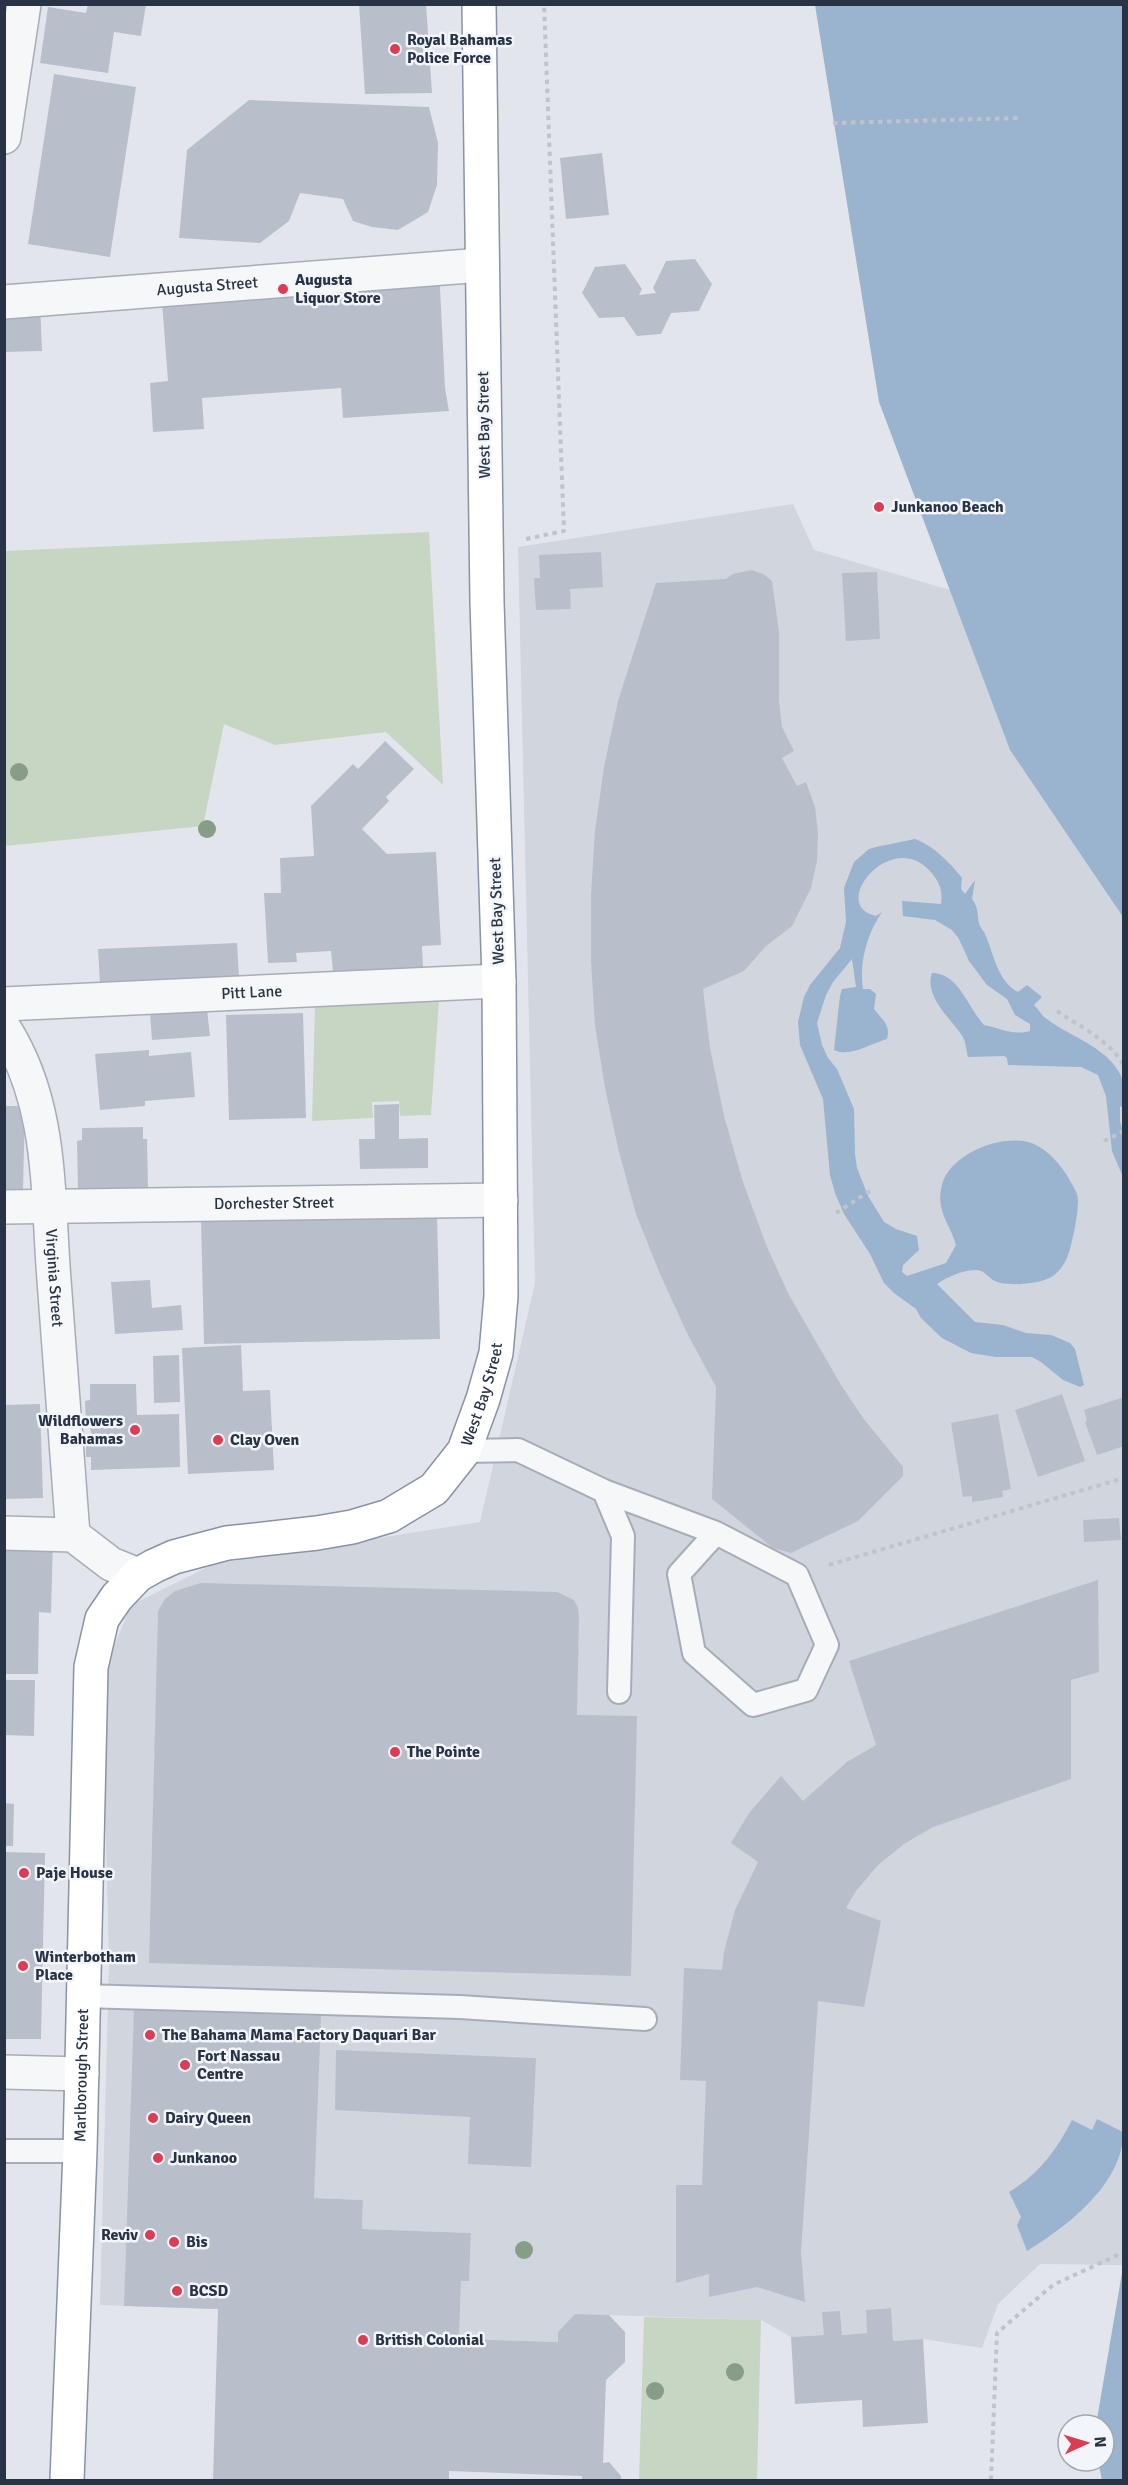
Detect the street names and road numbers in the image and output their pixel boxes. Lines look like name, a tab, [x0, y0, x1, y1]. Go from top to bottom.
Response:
street label: Augusta Street	[156, 272, 259, 300]
street label: West Bay Street	[473, 371, 495, 479]
street label: West Bay Street	[485, 857, 509, 965]
street label: Pitt Lane	[221, 981, 283, 1004]
street label: Dorchester Street	[214, 1192, 335, 1214]
street label: Virginia Street	[41, 1228, 67, 1328]
street label: West Bay Street	[457, 1342, 507, 1449]
street label: Marlborough Street	[70, 2008, 93, 2142]

